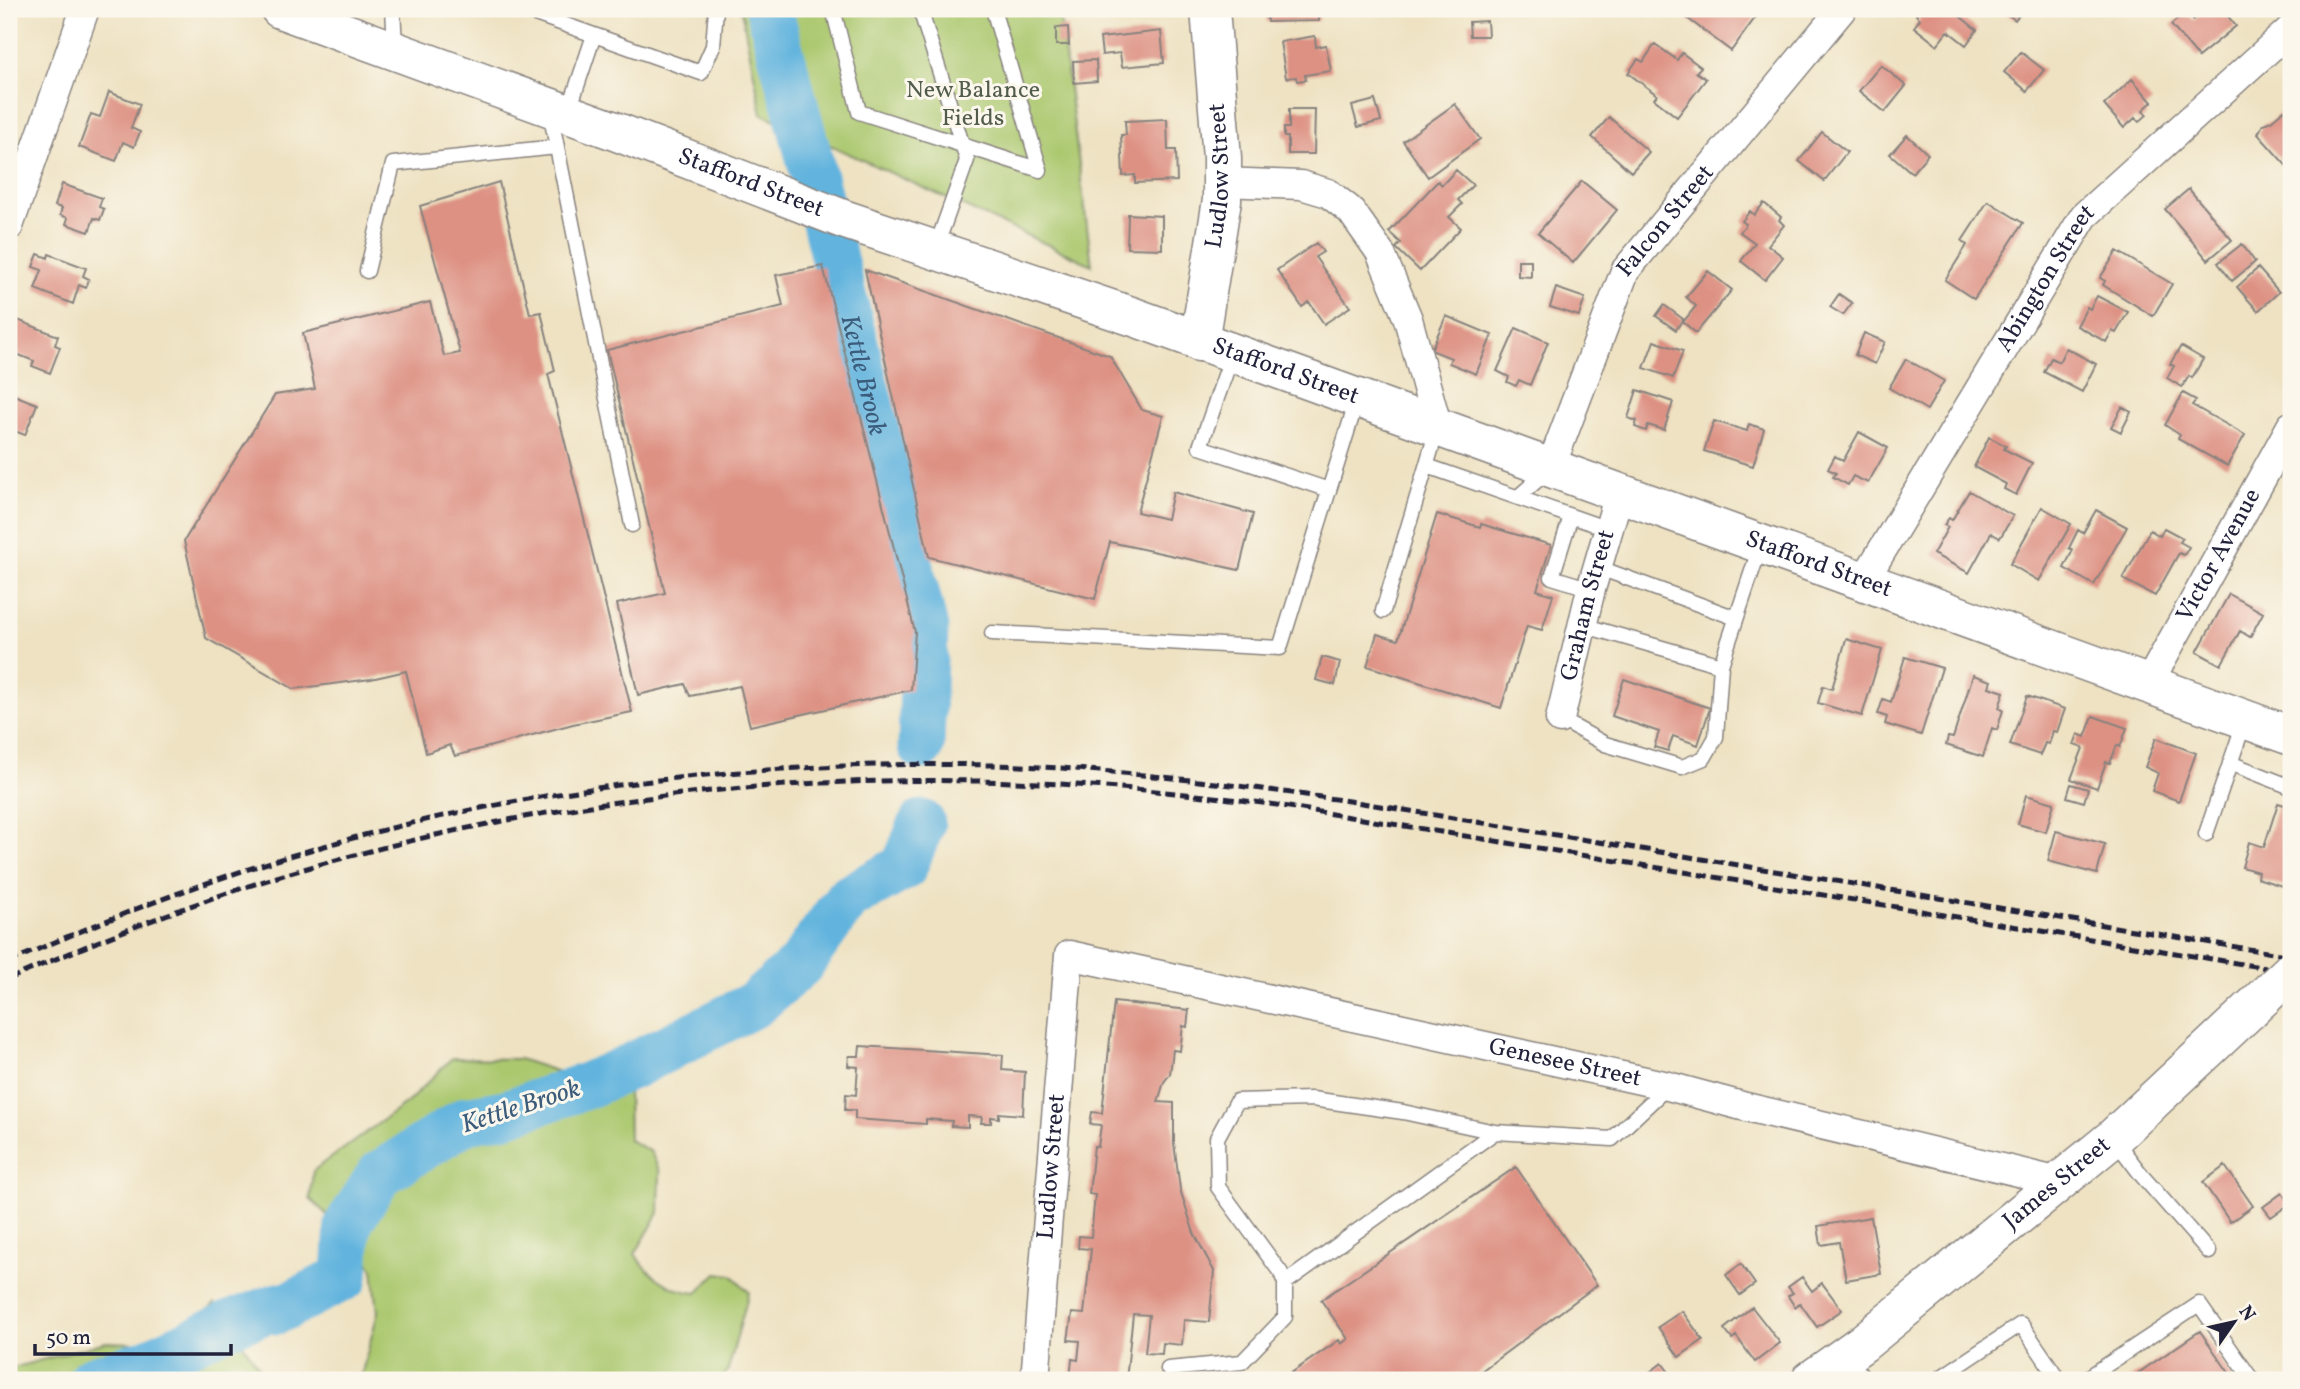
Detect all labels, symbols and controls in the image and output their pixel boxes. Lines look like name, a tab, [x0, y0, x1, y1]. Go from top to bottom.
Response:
park label: New Balance Fields	[906, 74, 1040, 136]
street label: Ludlow Street	[1197, 102, 1239, 251]
street label: Stafford Street	[673, 140, 829, 227]
street label: Falcon Street	[1609, 158, 1723, 285]
street label: Abington Street	[1988, 197, 2103, 359]
water label: Kettle Brook	[830, 311, 895, 439]
street label: Stafford Street	[1207, 330, 1363, 414]
street label: Victor Avenue	[2169, 483, 2270, 628]
street label: Stafford Street	[1740, 523, 1897, 607]
street label: Graham Street	[1553, 526, 1624, 684]
street label: Genesee Street	[1485, 1030, 1645, 1097]
water label: Kettle Brook	[457, 1071, 585, 1143]
street label: Ludlow Street	[1029, 1093, 1075, 1241]
street label: James Street	[1996, 1129, 2118, 1238]
north arrow	[2198, 1288, 2268, 1358]
text: N	[2232, 1301, 2261, 1327]
scale bar	[35, 1312, 231, 1356]
text: 50 m	[46, 1324, 91, 1353]

